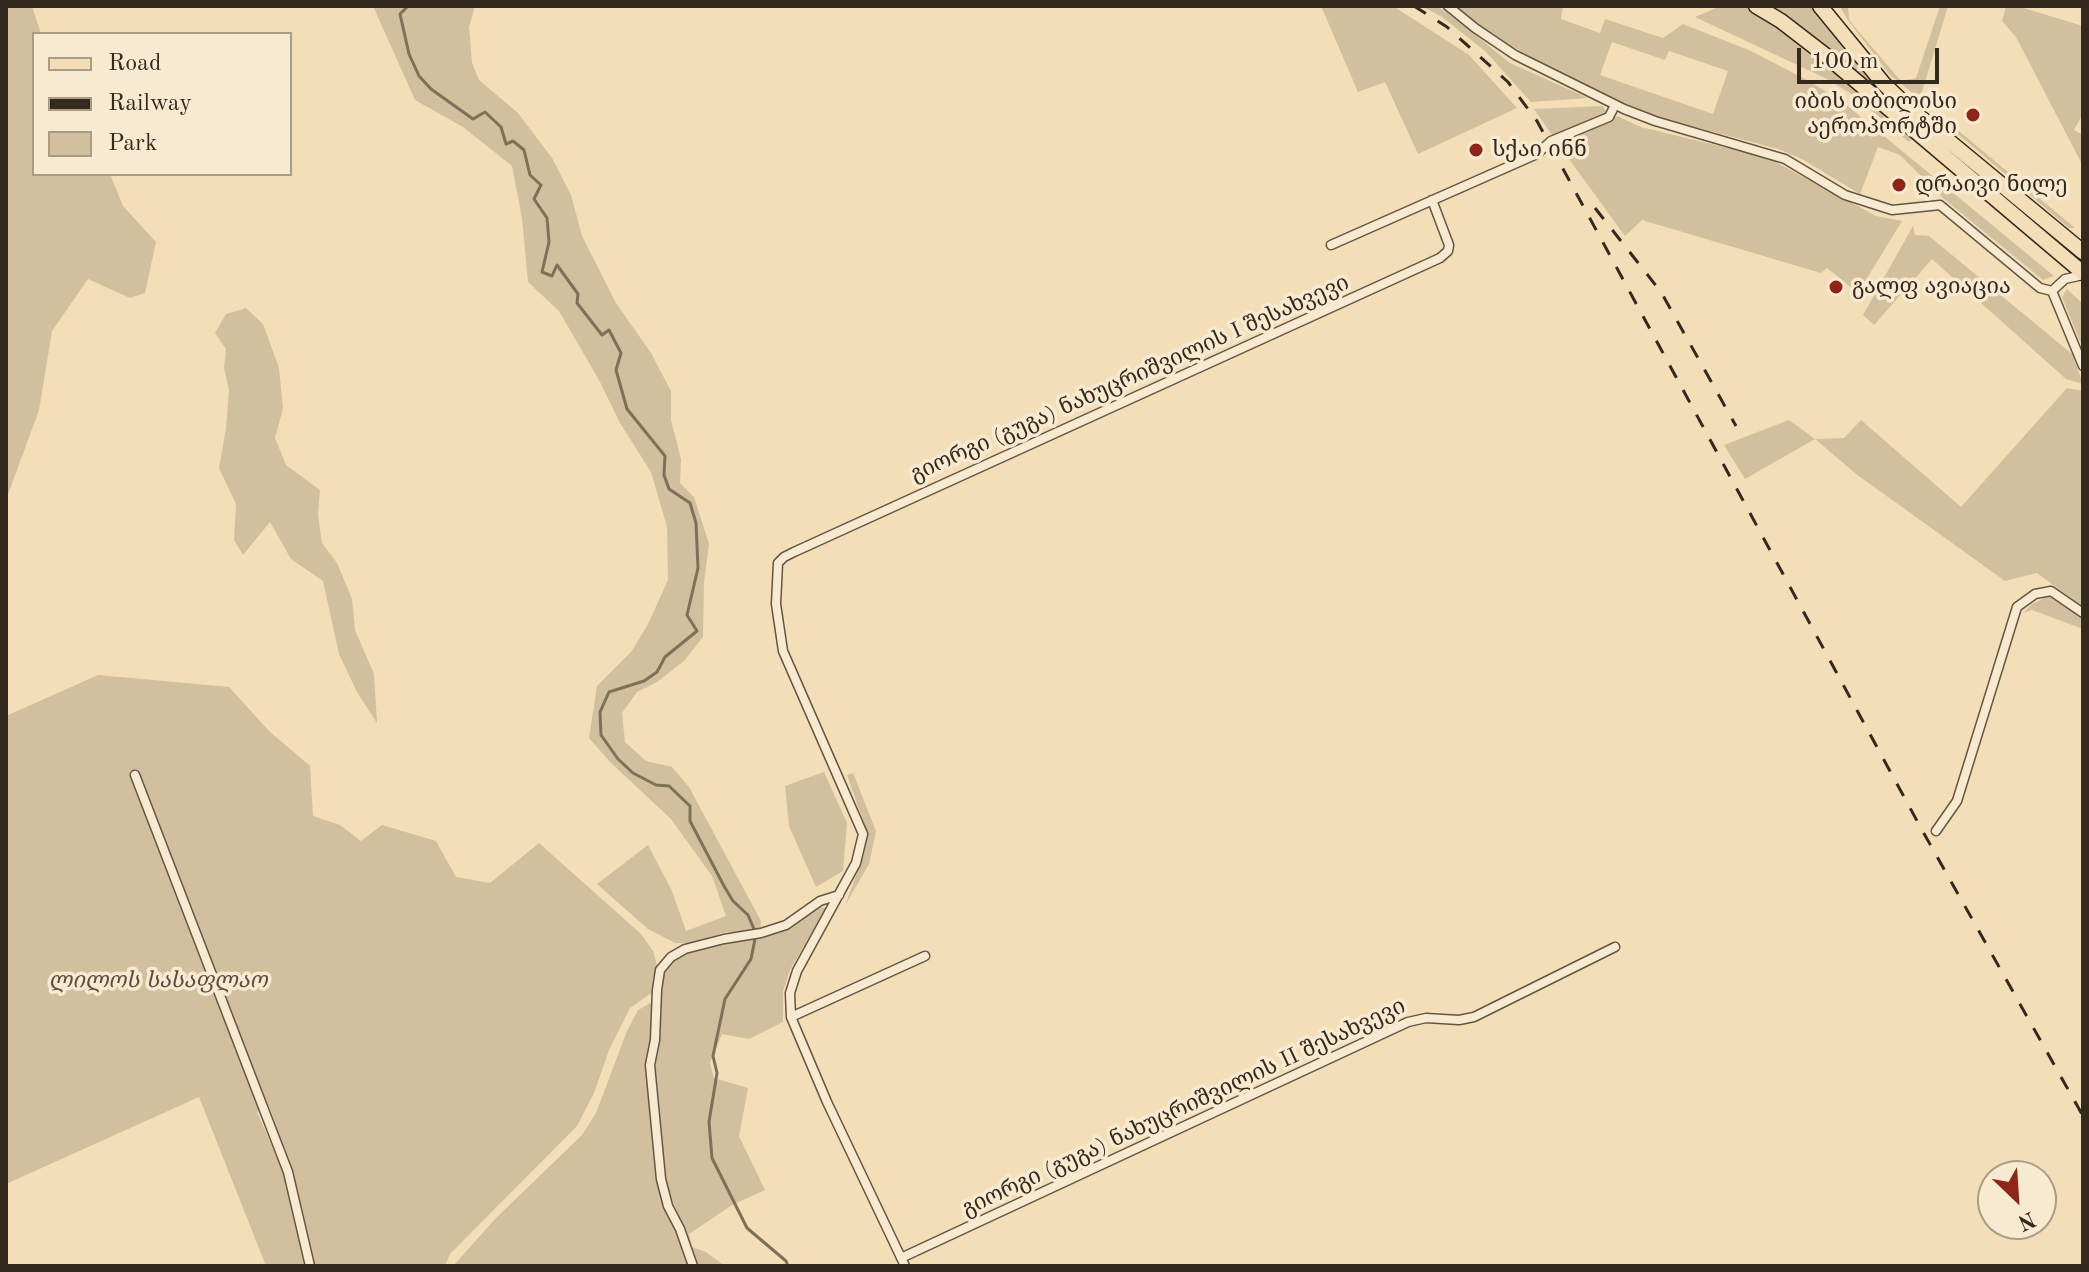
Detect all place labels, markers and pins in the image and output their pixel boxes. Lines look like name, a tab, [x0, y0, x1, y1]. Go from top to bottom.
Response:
place label: იბის თბილისი აეროპორტში	[1794, 89, 1957, 140]
marker: იბის თბილისი აეროპორტში	[1964, 106, 1982, 124]
place label: სქაი ინნ	[1492, 137, 1587, 163]
marker: სქაი ინნ	[1467, 141, 1485, 159]
place label: დრაივი ნილე	[1915, 172, 2068, 198]
marker: დრაივი ნილე	[1890, 176, 1908, 194]
place label: გალფ ავიაცია	[1852, 274, 2011, 300]
marker: გალფ ავიაცია	[1827, 278, 1845, 296]

